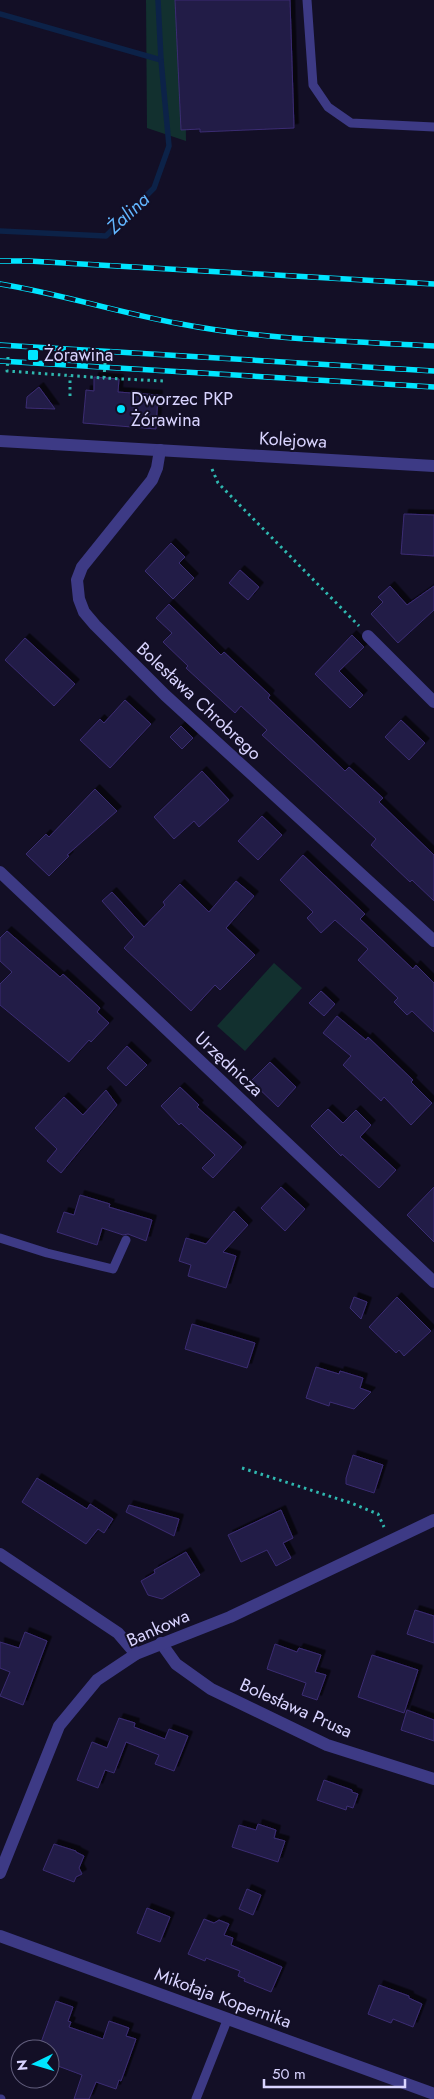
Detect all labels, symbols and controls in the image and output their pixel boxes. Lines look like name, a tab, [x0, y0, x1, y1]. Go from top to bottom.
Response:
water label: Żalina	[100, 186, 156, 241]
place label: Żórawina	[44, 342, 113, 368]
marker: Żórawina	[26, 348, 40, 362]
place label: Dworzec PKP Żórawina	[131, 386, 233, 433]
marker: Dworzec PKP Żórawina	[115, 403, 127, 415]
street label: Kolejowa	[258, 425, 328, 455]
street label: Bolesława Chrobrego	[131, 636, 267, 766]
street label: Urzędnicza	[189, 1025, 269, 1103]
street label: Bankowa	[122, 1603, 194, 1653]
street label: Bolesława Prusa	[236, 1672, 356, 1744]
street label: Mikołaja Kopernika	[151, 1961, 295, 2035]
north arrow	[10, 2039, 60, 2089]
scale bar	[264, 2056, 405, 2088]
text: N	[12, 2059, 32, 2072]
text: 50 m	[272, 2063, 306, 2085]

